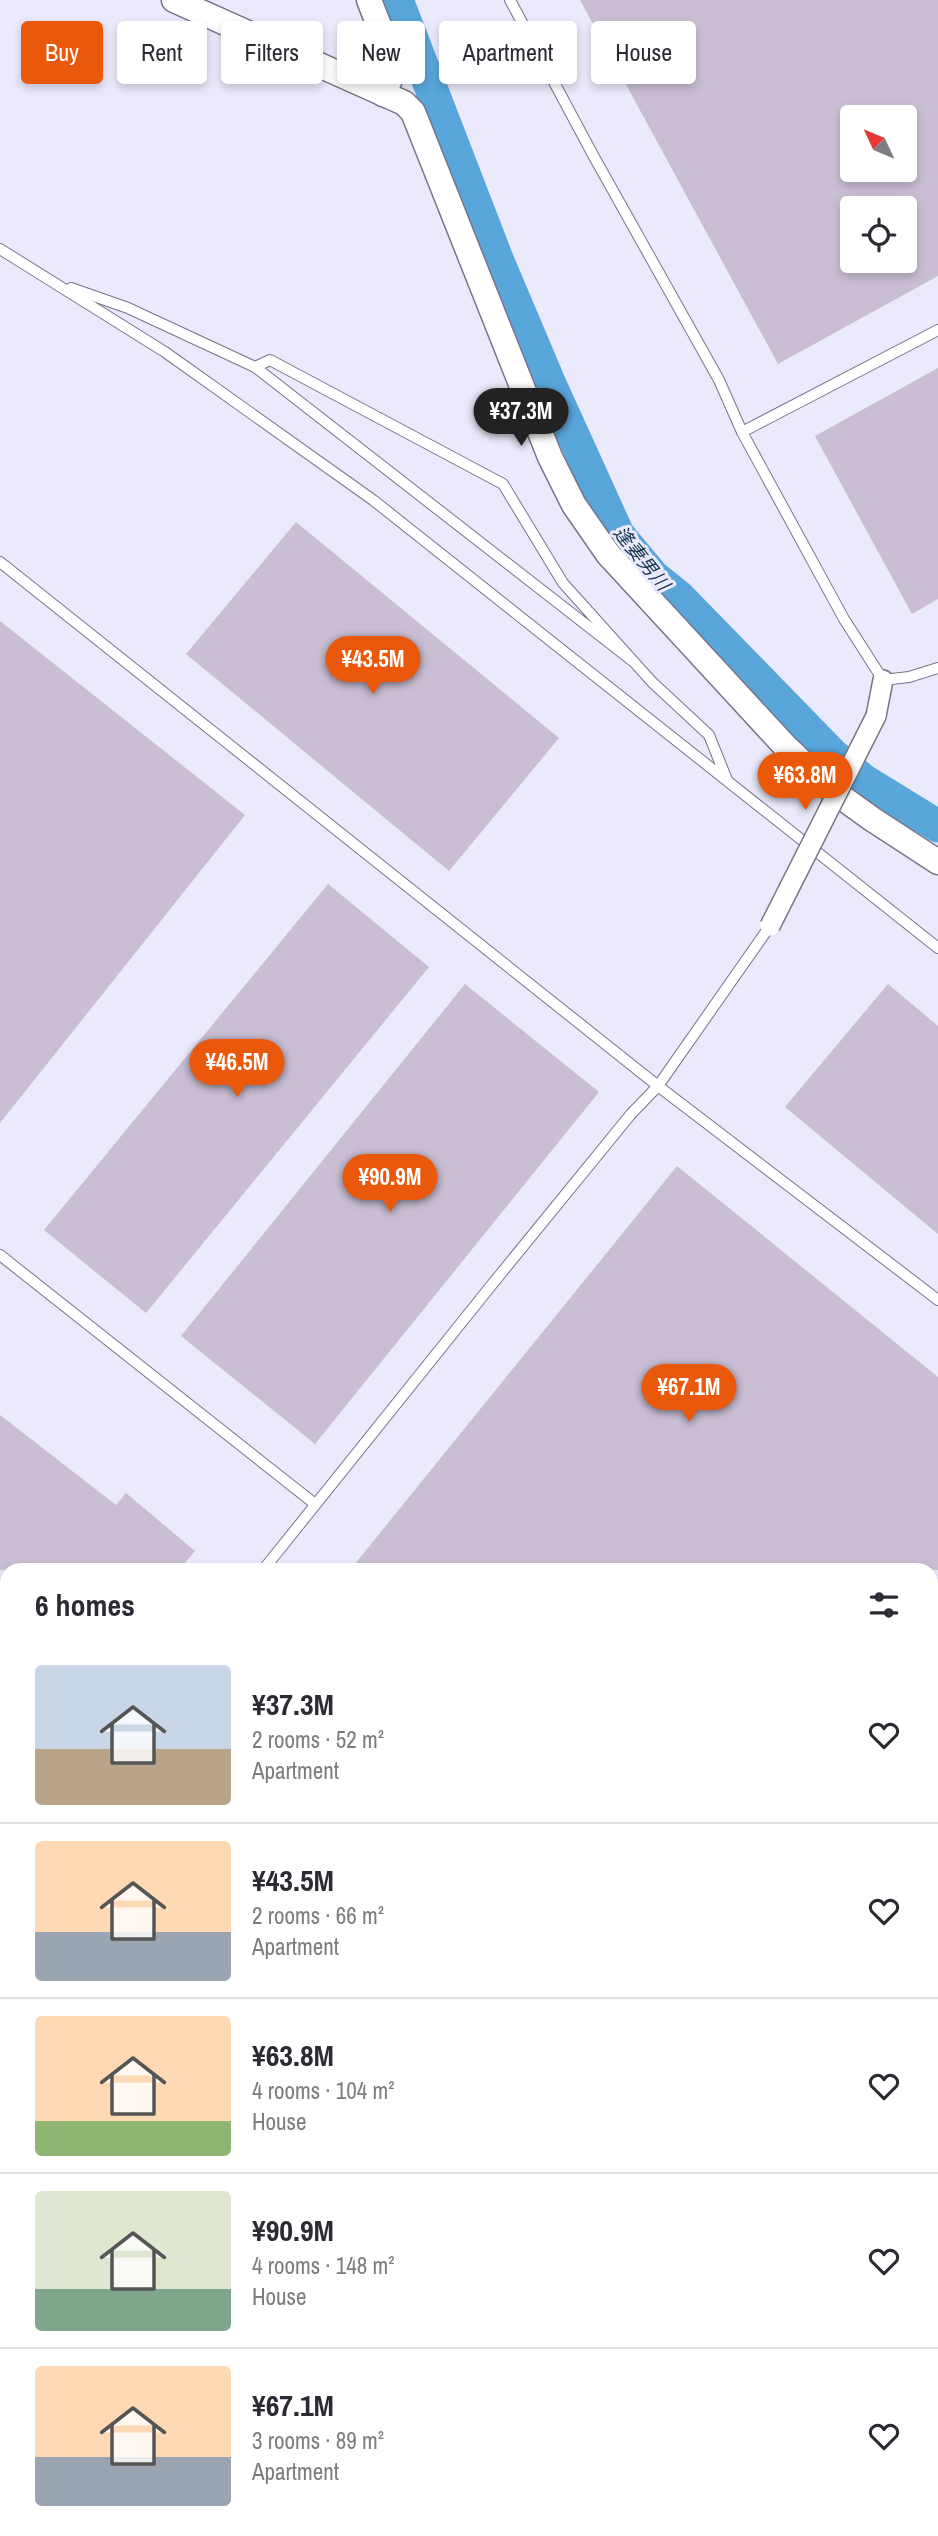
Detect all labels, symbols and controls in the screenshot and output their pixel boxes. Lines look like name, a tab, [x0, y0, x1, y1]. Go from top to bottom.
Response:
chip: Buy	[21, 21, 103, 84]
chip: Rent	[117, 21, 207, 84]
chip: Filters	[221, 21, 323, 84]
chip: New	[337, 21, 425, 84]
chip: Apartment	[439, 21, 577, 84]
chip: House	[591, 21, 696, 84]
north arrow	[840, 105, 917, 182]
map controls	[840, 105, 917, 273]
button: locate	[840, 196, 917, 273]
pin: ¥37.3M	[464, 388, 578, 448]
text: ¥37.3M	[490, 395, 552, 426]
water label: 逢妻男川	[608, 520, 677, 597]
pin: ¥43.5M	[316, 636, 430, 696]
text: ¥43.5M	[342, 643, 404, 674]
pin: ¥63.8M	[748, 752, 862, 812]
text: ¥63.8M	[774, 759, 836, 790]
pin: ¥46.5M	[180, 1040, 294, 1099]
text: ¥46.5M	[206, 1046, 268, 1077]
pin: ¥90.9M	[333, 1154, 447, 1214]
text: ¥90.9M	[359, 1161, 421, 1192]
pin: ¥67.1M	[632, 1364, 746, 1424]
text: ¥67.1M	[658, 1371, 720, 1402]
text: 6 homes	[35, 1585, 135, 1625]
icon: filters	[865, 1586, 903, 1624]
text: ¥37.3M	[252, 1684, 334, 1724]
icon: home	[91, 1693, 175, 1777]
icon: heart	[865, 1716, 903, 1754]
text: 2 rooms · 52 m²	[252, 1724, 384, 1755]
text: Apartment	[252, 1755, 339, 1786]
text: ¥43.5M	[252, 1860, 334, 1900]
icon: home	[91, 1869, 175, 1953]
icon: heart	[865, 1892, 903, 1930]
text: 2 rooms · 66 m²	[252, 1900, 384, 1931]
text: Apartment	[252, 1931, 339, 1962]
text: ¥63.8M	[252, 2035, 334, 2075]
icon: home	[91, 2044, 175, 2128]
icon: heart	[865, 2067, 903, 2105]
text: 4 rooms · 104 m²	[252, 2075, 395, 2106]
text: House	[252, 2106, 307, 2137]
text: ¥90.9M	[252, 2210, 334, 2250]
icon: home	[91, 2219, 175, 2303]
icon: heart	[865, 2242, 903, 2280]
text: 4 rooms · 148 m²	[252, 2250, 395, 2281]
text: House	[252, 2281, 307, 2312]
text: ¥67.1M	[252, 2385, 334, 2425]
icon: home	[91, 2394, 175, 2478]
icon: heart	[865, 2417, 903, 2455]
text: 3 rooms · 89 m²	[252, 2425, 384, 2456]
text: Apartment	[252, 2456, 339, 2487]

